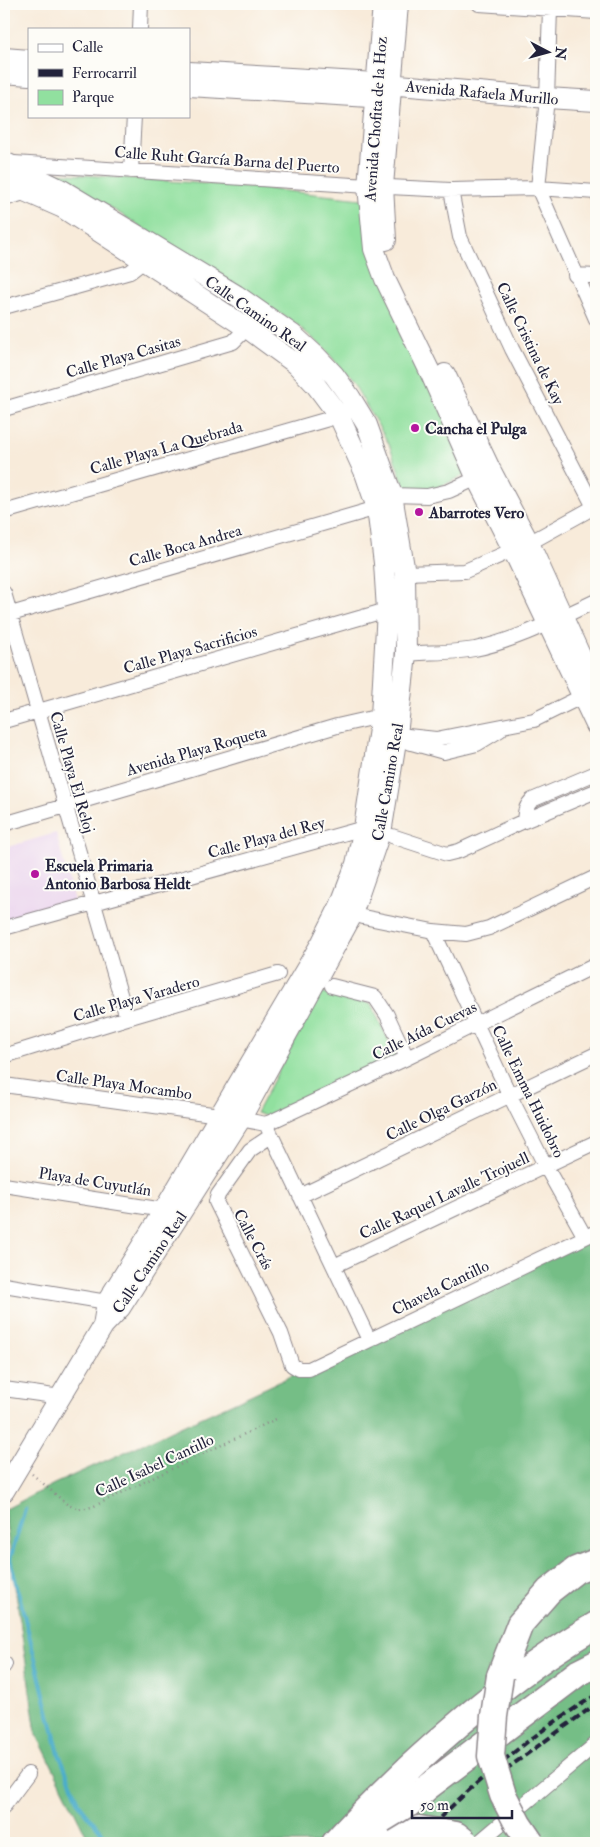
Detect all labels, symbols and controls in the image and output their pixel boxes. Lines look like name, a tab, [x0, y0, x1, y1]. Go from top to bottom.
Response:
legend	[28, 28, 190, 118]
north arrow	[522, 28, 572, 78]
street label: Avenida Chofita de la Hoz	[360, 36, 392, 203]
text: Calle	[72, 38, 103, 57]
text: N	[551, 45, 570, 61]
text: Ferrocarril	[72, 64, 137, 83]
street label: Avenida Rafaela Murillo	[404, 76, 560, 110]
text: Parque	[72, 88, 114, 107]
street label: Calle Ruht García Barna del Puerto	[114, 142, 341, 178]
street label: Calle Camino Real	[201, 271, 310, 356]
street label: Calle Cristina de Kay	[492, 279, 569, 409]
street label: Calle Playa Casitas	[64, 331, 183, 383]
street label: Calle Playa La Quebrada	[88, 416, 245, 479]
place label: Cancha el Pulga	[425, 419, 527, 440]
marker: Cancha el Pulga	[409, 422, 421, 434]
place label: Abarrotes Vero	[428, 503, 524, 523]
marker: Abarrotes Vero	[413, 506, 425, 518]
street label: Calle Boca Andrea	[127, 520, 244, 572]
street label: Calle Playa Sacrificios	[121, 621, 259, 679]
street label: Calle Playa El Reloj	[45, 709, 99, 835]
street label: Avenida Playa Roqueta	[123, 721, 269, 781]
street label: Calle Camino Real	[368, 722, 408, 843]
street label: Calle Playa del Rey	[206, 812, 328, 863]
place label: Escuela Primaria Antonio Barbosa Heldt	[44, 856, 191, 894]
marker: Escuela Primaria Antonio Barbosa Heldt	[29, 868, 41, 880]
street label: Calle Playa Varadero	[71, 971, 202, 1027]
street label: Calle Aída Cuevas	[369, 997, 480, 1065]
street label: Calle Emma Huidobro	[487, 1022, 569, 1161]
street label: Calle Playa Mocambo	[55, 1066, 193, 1104]
street label: Calle Olga Garzón	[383, 1074, 500, 1145]
street label: Calle Raquel Lavalle Trojuell	[356, 1148, 533, 1244]
street label: Playa de Cuyutlán	[37, 1163, 153, 1201]
street label: Calle Crás	[229, 1206, 277, 1273]
street label: Calle Camino Real	[108, 1208, 191, 1318]
street label: Chavela Cantillo	[389, 1256, 493, 1320]
street label: Calle Isabel Cantillo	[92, 1430, 217, 1502]
scale bar	[412, 1787, 512, 1819]
text: 50 m	[420, 1796, 449, 1815]

